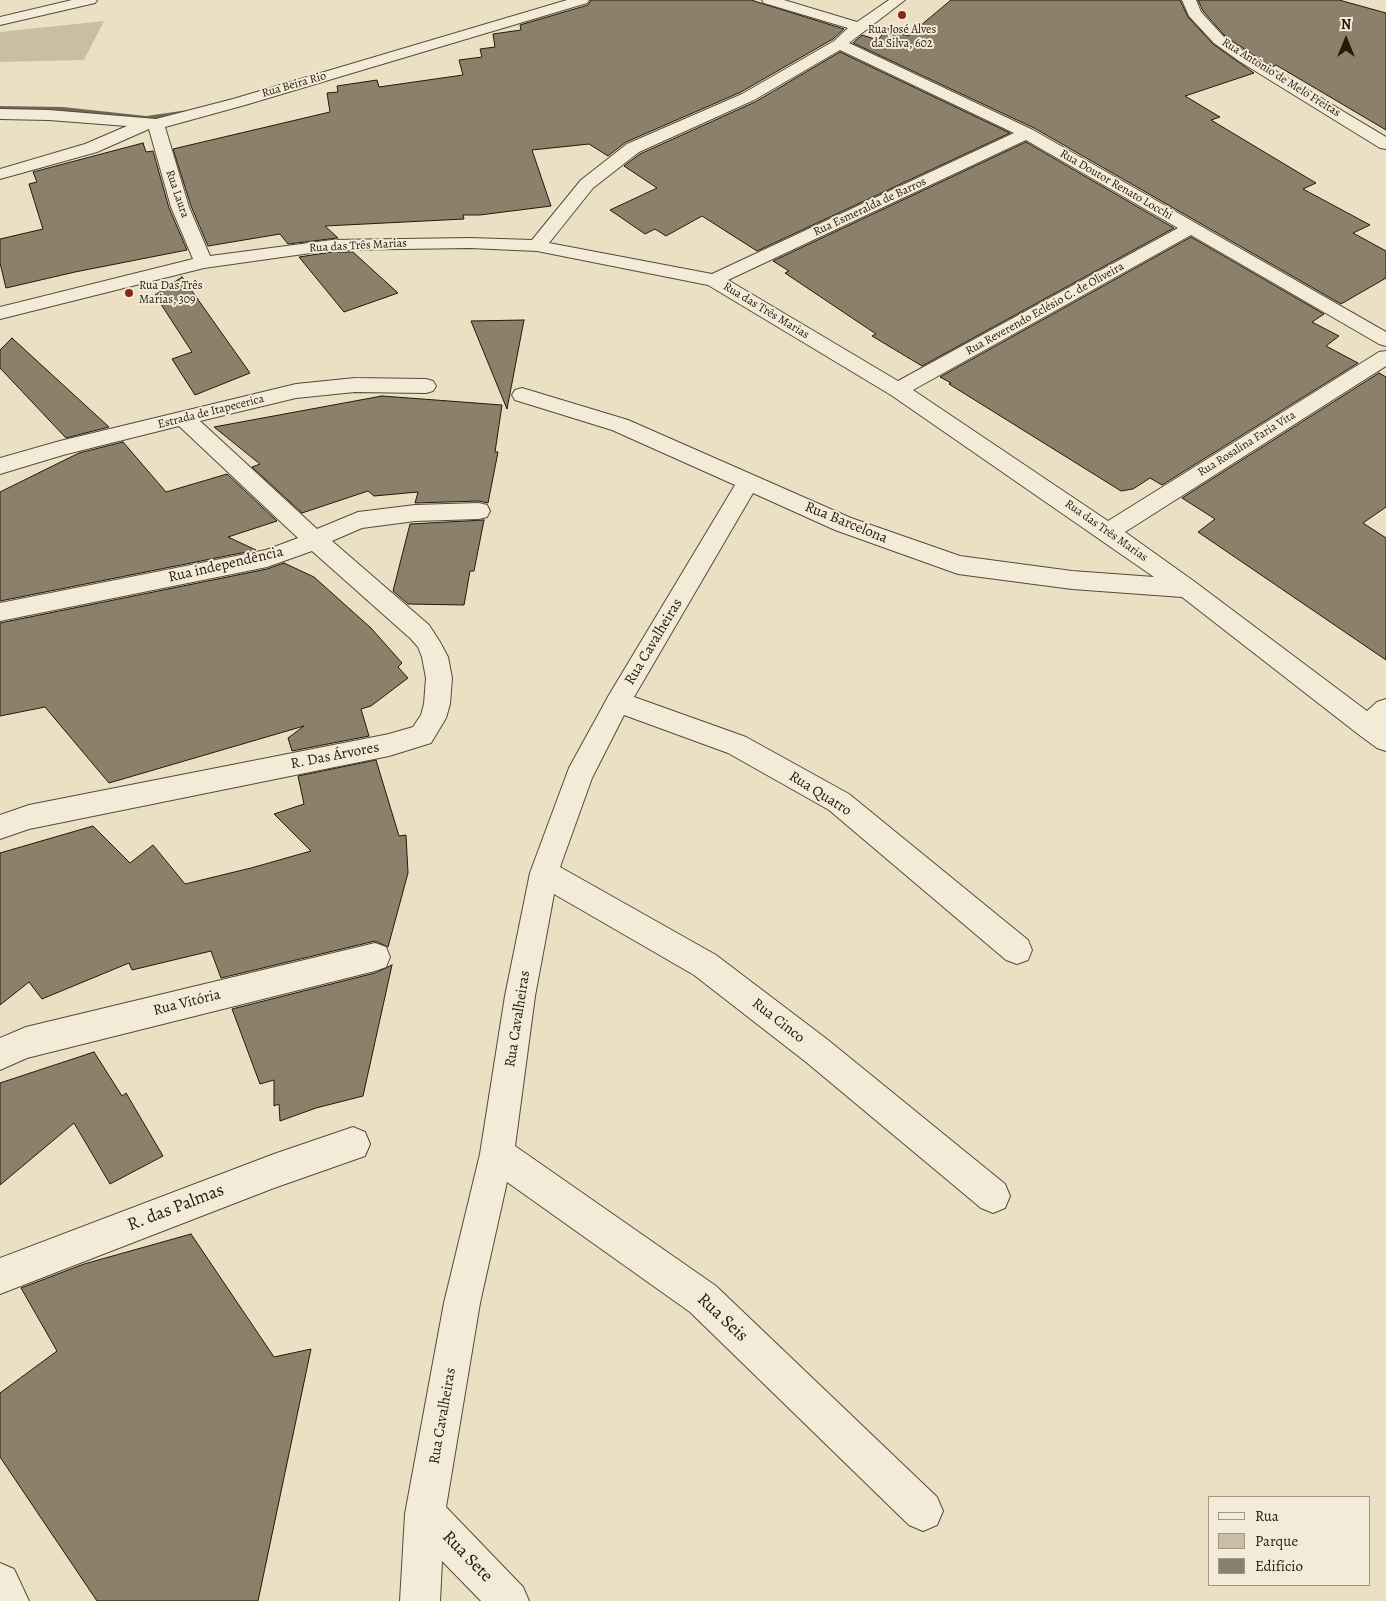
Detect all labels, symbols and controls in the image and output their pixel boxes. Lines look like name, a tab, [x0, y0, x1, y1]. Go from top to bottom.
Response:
marker: Rua José Alves da Silva, 602	[896, 9, 908, 21]
north arrow	[1321, 15, 1371, 65]
text: N	[1341, 15, 1351, 34]
place label: Rua José Alves da Silva, 602	[868, 23, 936, 51]
street label: Rua Antônio de Melo Freitas	[1219, 36, 1343, 120]
street label: Rua Beira Rio	[260, 69, 328, 101]
street label: Rua Doutor Renato Locchi	[1057, 147, 1175, 223]
street label: Rua Laura	[162, 168, 192, 220]
street label: Rua Esmeralda de Barros	[811, 174, 929, 240]
street label: Rua das Três Marias	[309, 236, 407, 256]
street label: Rua Reverendo Eclésio C. de Oliveira	[963, 259, 1127, 359]
place label: Rua Das Três Marias, 309	[139, 279, 203, 307]
street label: Rua das Três Marias	[720, 280, 812, 342]
marker: Rua Das Três Marias, 309	[123, 287, 135, 299]
street label: Estrada de Itapecerica	[156, 392, 266, 432]
street label: Rua Rosalina Faria Vita	[1195, 408, 1299, 480]
street label: Rua das Três Marias	[1062, 497, 1150, 565]
street label: Rua Barcelona	[802, 498, 890, 548]
street label: Rua independência	[167, 543, 285, 587]
street label: Rua Cavalheiras	[621, 596, 687, 688]
street label: R. Das Árvores	[289, 739, 381, 773]
street label: Rua Quatro	[785, 768, 855, 820]
street label: Rua Cavalheiras	[501, 969, 535, 1069]
street label: Rua Vitória	[151, 986, 223, 1020]
street label: Rua Cinco	[748, 995, 808, 1047]
street label: R. das Palmas	[125, 1180, 227, 1236]
street label: Rua Seis	[692, 1289, 752, 1347]
street label: Rua Cavalheiras	[426, 1366, 460, 1466]
legend	[1208, 1496, 1371, 1586]
text: Rua	[1255, 1506, 1279, 1526]
street label: Rua Sete	[437, 1527, 497, 1587]
text: Parque	[1255, 1531, 1298, 1551]
text: Edifício	[1255, 1556, 1303, 1576]

